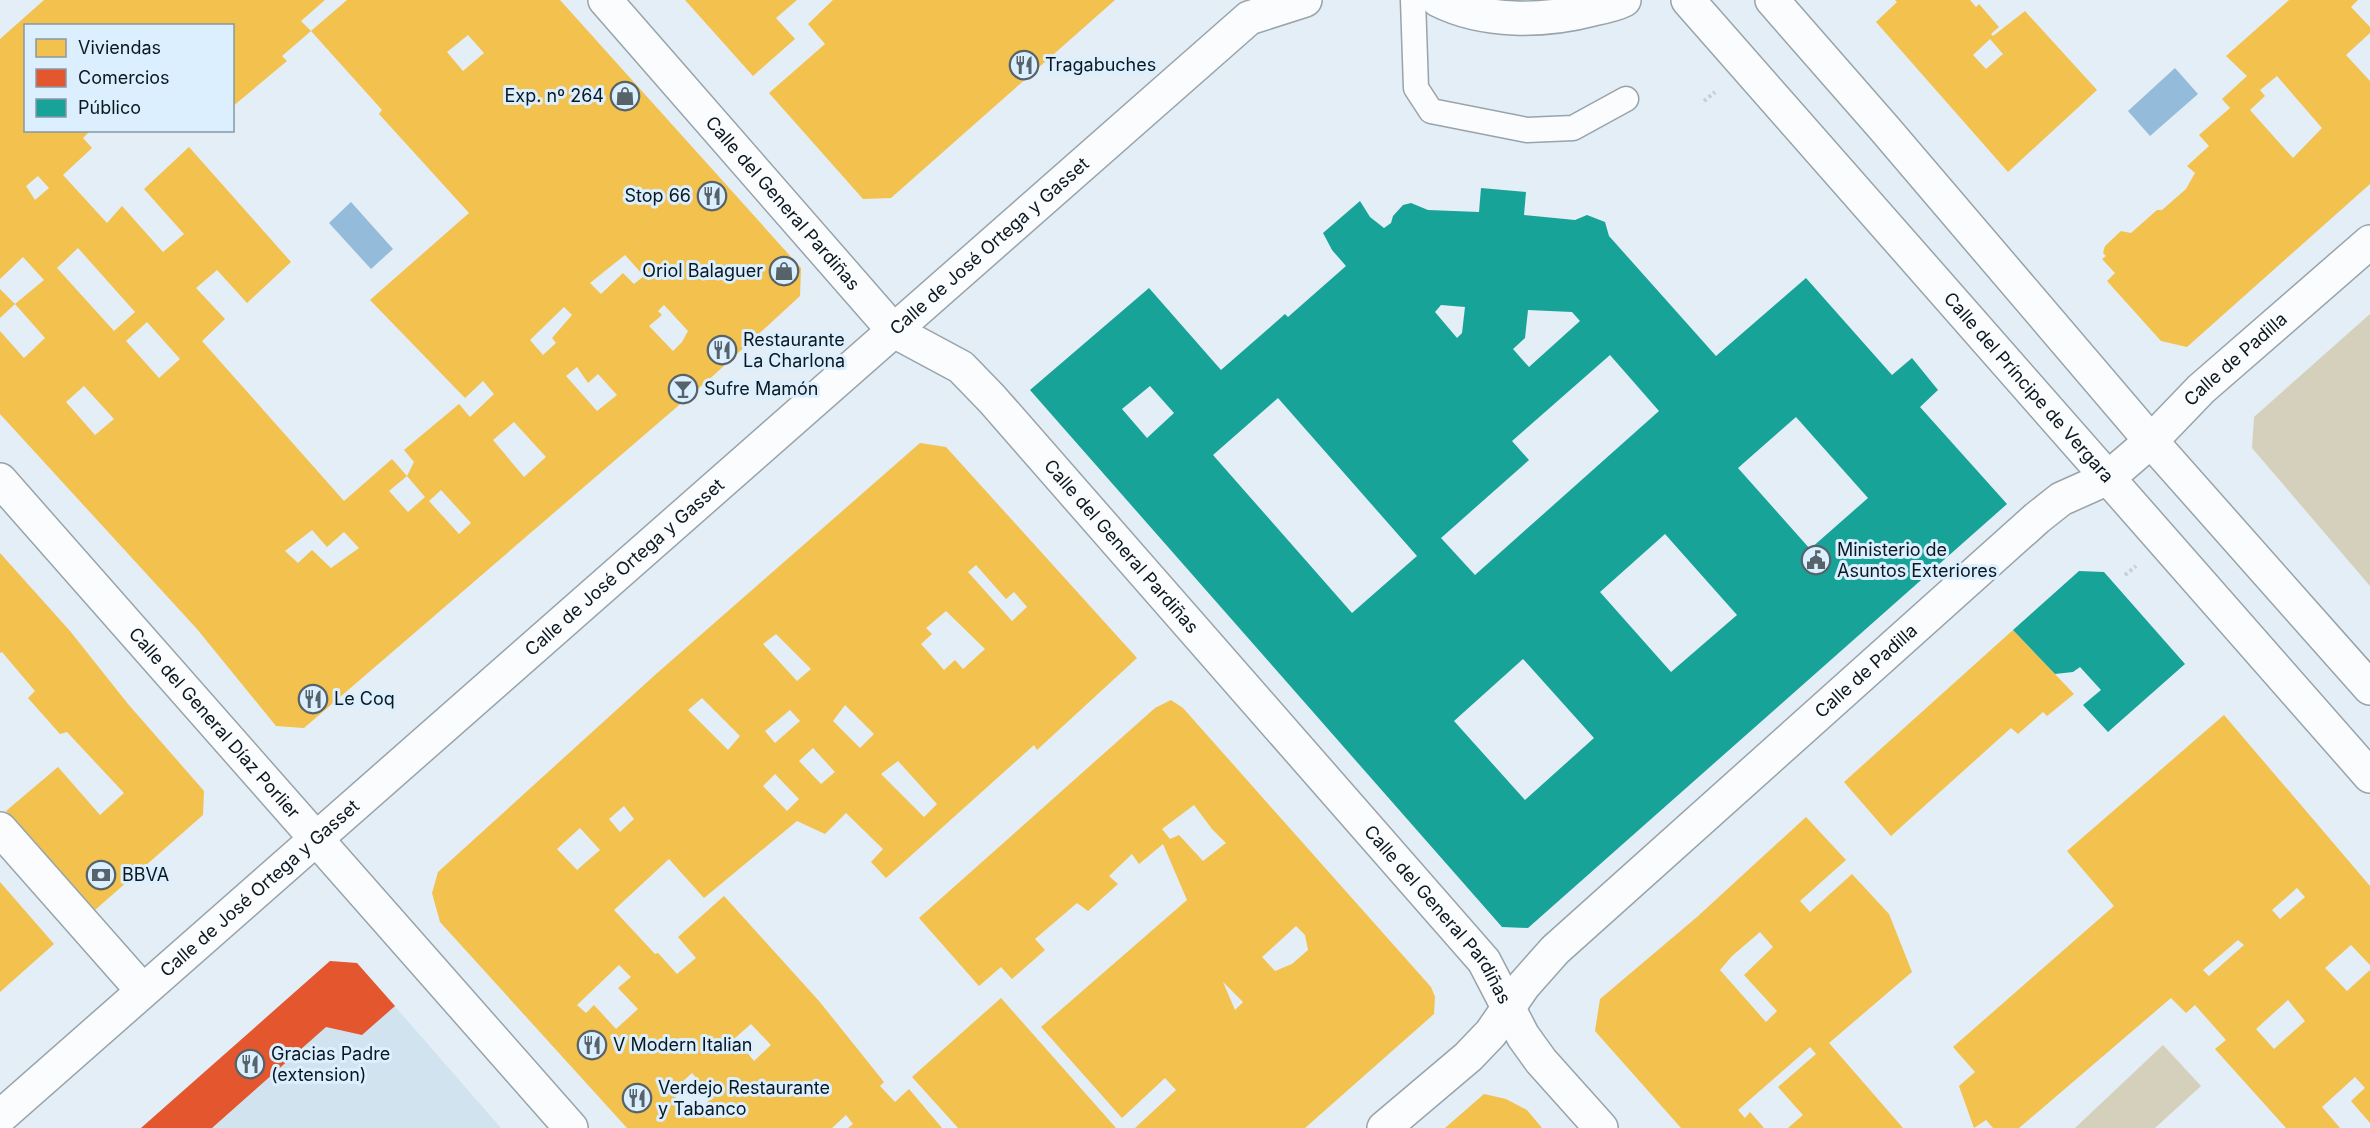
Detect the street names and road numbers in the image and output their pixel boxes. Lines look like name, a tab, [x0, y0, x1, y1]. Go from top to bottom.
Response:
street label: Calle del General Pardiñas	[702, 112, 864, 294]
street label: Calle de José Ortega y Gasset	[885, 153, 1093, 339]
street label: Calle del Príncipe de Vergara	[1940, 288, 2118, 487]
street label: Calle de Padilla	[2180, 308, 2291, 410]
street label: Calle del General Pardiñas	[1040, 455, 1203, 637]
street label: Calle de José Ortega y Gasset	[521, 474, 728, 660]
street label: Calle de Padilla	[1810, 620, 1921, 722]
street label: Calle del General Díaz Porlier	[125, 623, 304, 823]
street label: Calle de José Ortega y Gasset	[156, 795, 363, 981]
street label: Calle del General Pardiñas	[1360, 821, 1515, 1007]

